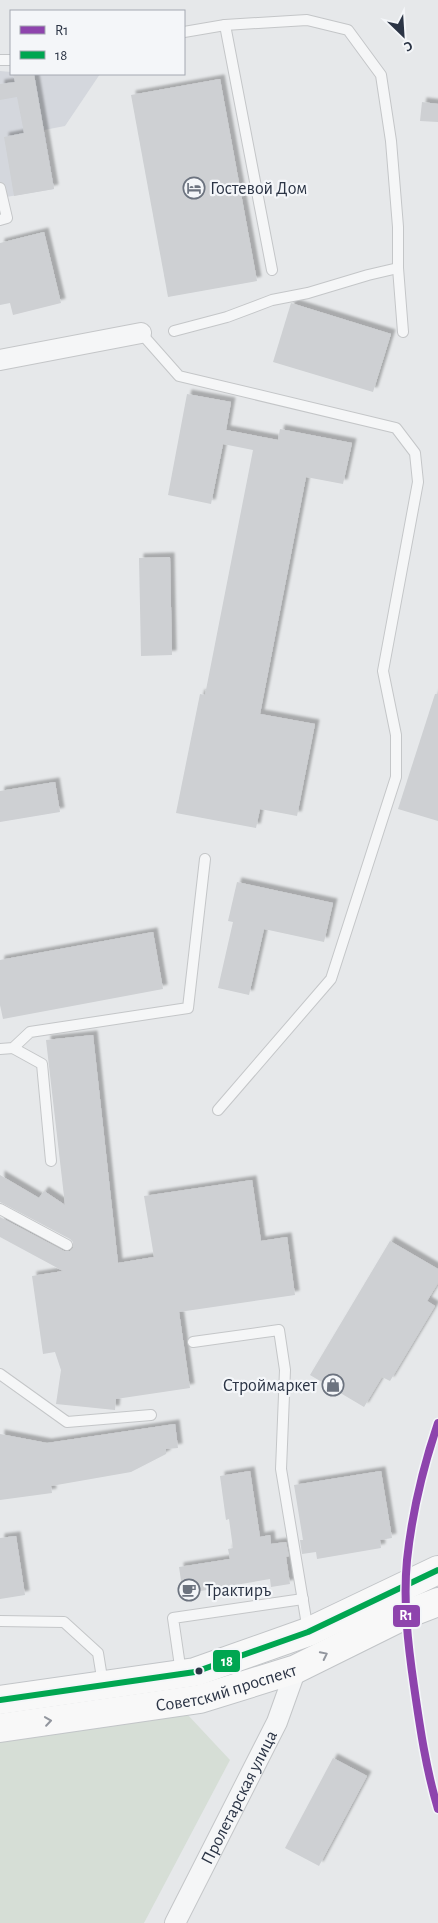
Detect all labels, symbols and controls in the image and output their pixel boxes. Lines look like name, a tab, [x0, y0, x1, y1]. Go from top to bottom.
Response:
legend	[10, 10, 185, 75]
north arrow	[378, 10, 428, 60]
text: R1	[55, 23, 69, 38]
text: С	[401, 38, 415, 54]
text: 18	[55, 48, 67, 63]
hotel icon: Гостевой Дом	[182, 176, 206, 200]
place label: Гостевой Дом	[210, 180, 307, 198]
shop icon: Строймаркет	[321, 1373, 345, 1397]
place label: Строймаркет	[223, 1377, 318, 1395]
cafe icon: Трактиръ	[177, 1578, 201, 1602]
place label: Трактиръ	[205, 1582, 272, 1600]
line badge: R1	[392, 1604, 421, 1628]
text: R1	[399, 1609, 413, 1623]
line badge: 18	[212, 1649, 241, 1673]
one-way arrow	[319, 1651, 328, 1662]
text: 18	[221, 1655, 233, 1669]
street label: Советский проспект	[155, 1661, 299, 1715]
unlabelled marker	[194, 1666, 204, 1676]
one-way arrow	[44, 1717, 53, 1727]
street label: Пролетарская улица	[198, 1728, 281, 1868]

